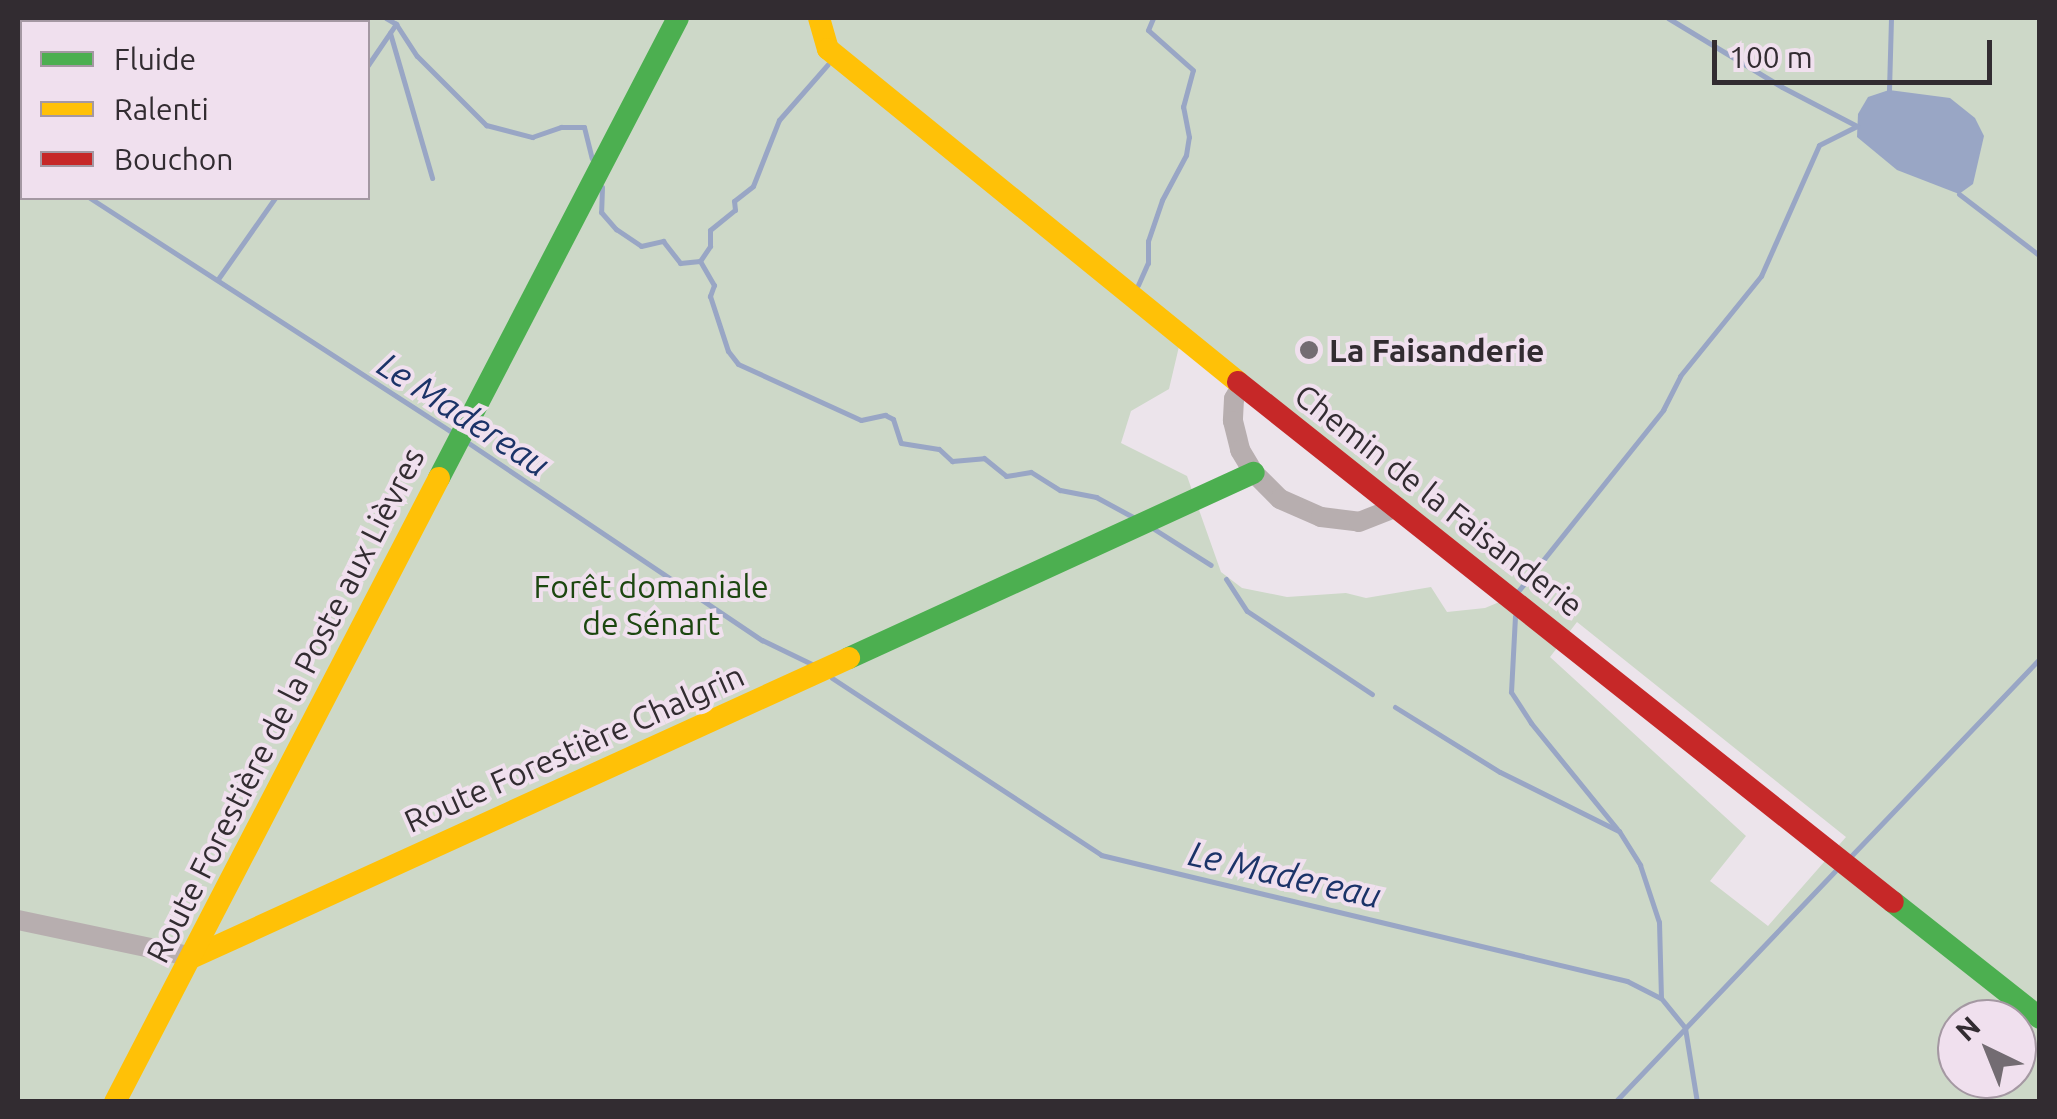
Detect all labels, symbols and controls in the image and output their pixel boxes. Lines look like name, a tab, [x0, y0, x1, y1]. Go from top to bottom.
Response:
legend	[20, 20, 370, 200]
scale bar	[1717, 20, 1997, 82]
text: 100 m	[1729, 40, 1813, 74]
text: Fluide	[114, 42, 196, 76]
text: Ralenti	[114, 92, 209, 126]
text: Bouchon	[114, 142, 234, 176]
place label: La Faisanderie	[1329, 331, 1545, 369]
marker: La Faisanderie	[1298, 339, 1320, 361]
water label: Le Madereau	[370, 343, 558, 485]
street label: Chemin de la Faisanderie	[1287, 376, 1591, 624]
street label: Route Forestière de la Poste aux Lièvres	[138, 441, 432, 969]
park label: Forêt domaniale de Sénart	[533, 568, 769, 643]
street label: Route Forestière Chalgrin	[398, 656, 750, 840]
water label: Le Madereau	[1185, 831, 1385, 917]
north arrow	[1937, 999, 2037, 1099]
text: N	[1949, 1010, 1986, 1047]

